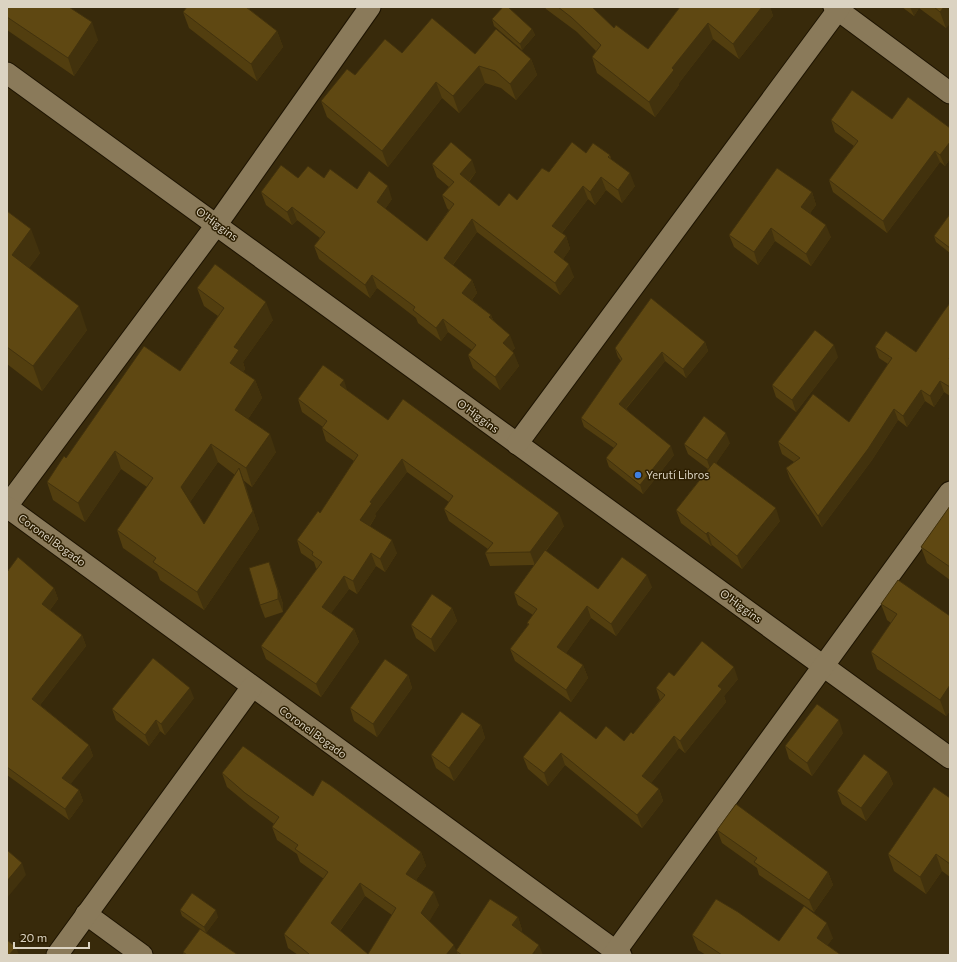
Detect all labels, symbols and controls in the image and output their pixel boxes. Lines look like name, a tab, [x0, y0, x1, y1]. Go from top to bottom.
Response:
street label: O'Higgins	[194, 204, 241, 243]
street label: O'Higgins	[455, 396, 502, 435]
place label: Yerutí Libros	[646, 468, 709, 481]
marker: Yerutí Libros	[633, 470, 643, 480]
street label: Coronel Bogado	[16, 511, 89, 569]
street label: O'Higgins	[718, 586, 765, 625]
street label: Coronel Bogado	[277, 703, 350, 761]
scale bar	[14, 924, 89, 950]
text: 20 m	[20, 930, 47, 944]

